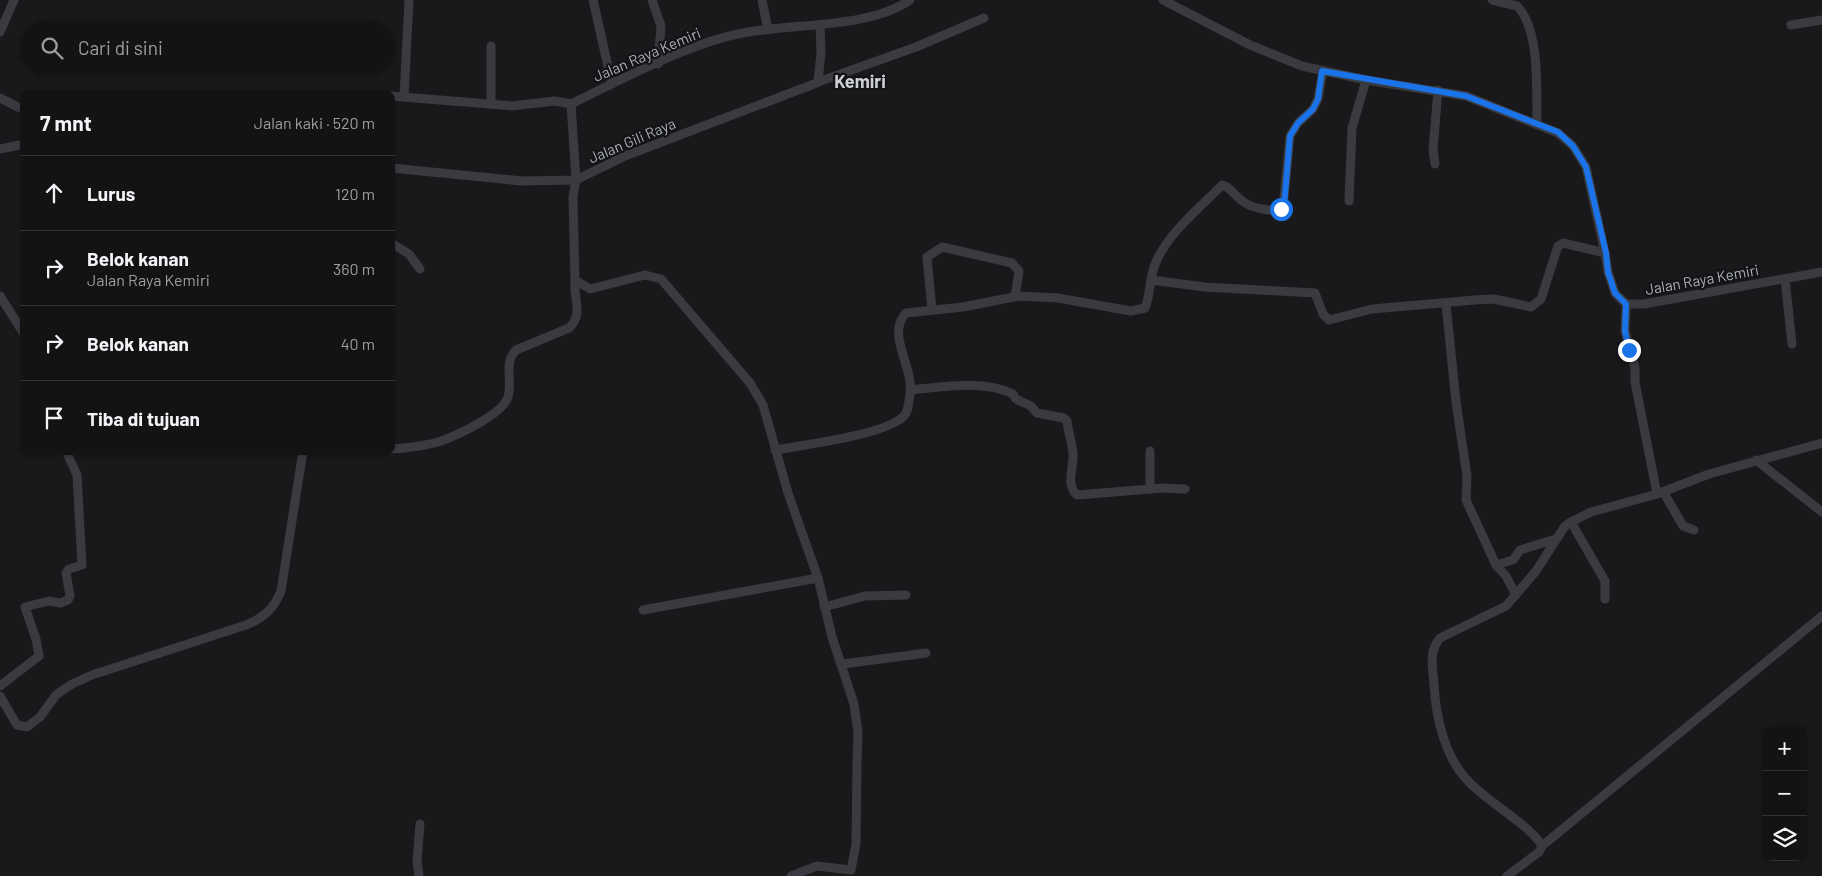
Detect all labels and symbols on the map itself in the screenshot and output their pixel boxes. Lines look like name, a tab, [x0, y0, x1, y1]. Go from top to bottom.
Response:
street label: Jalan Raya Kemiri	[590, 23, 703, 85]
district label: Kemiri	[834, 70, 886, 92]
street label: Jalan Gili Raya	[585, 114, 678, 167]
route start	[1270, 198, 1293, 221]
street label: Jalan Raya Kemiri	[1644, 260, 1760, 298]
route end	[1618, 339, 1641, 362]

